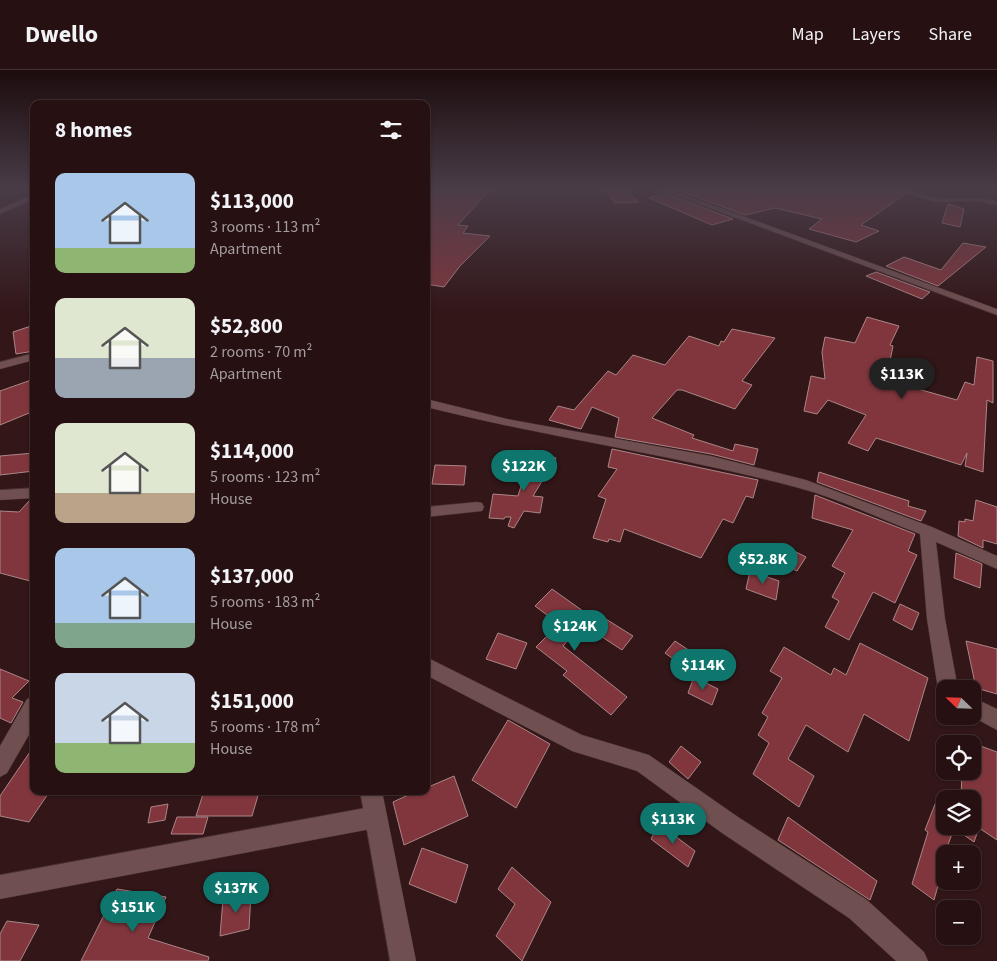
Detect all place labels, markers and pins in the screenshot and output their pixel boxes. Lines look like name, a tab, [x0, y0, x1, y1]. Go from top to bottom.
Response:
pin: $113K	[867, 358, 937, 400]
pin: $122K	[489, 450, 559, 492]
pin: $52.8K	[722, 542, 804, 585]
pin: $124K	[540, 610, 610, 652]
pin: $114K	[668, 648, 738, 691]
pin: $113K	[638, 802, 708, 845]
pin: $137K	[201, 872, 271, 914]
pin: $151K	[98, 890, 168, 933]

